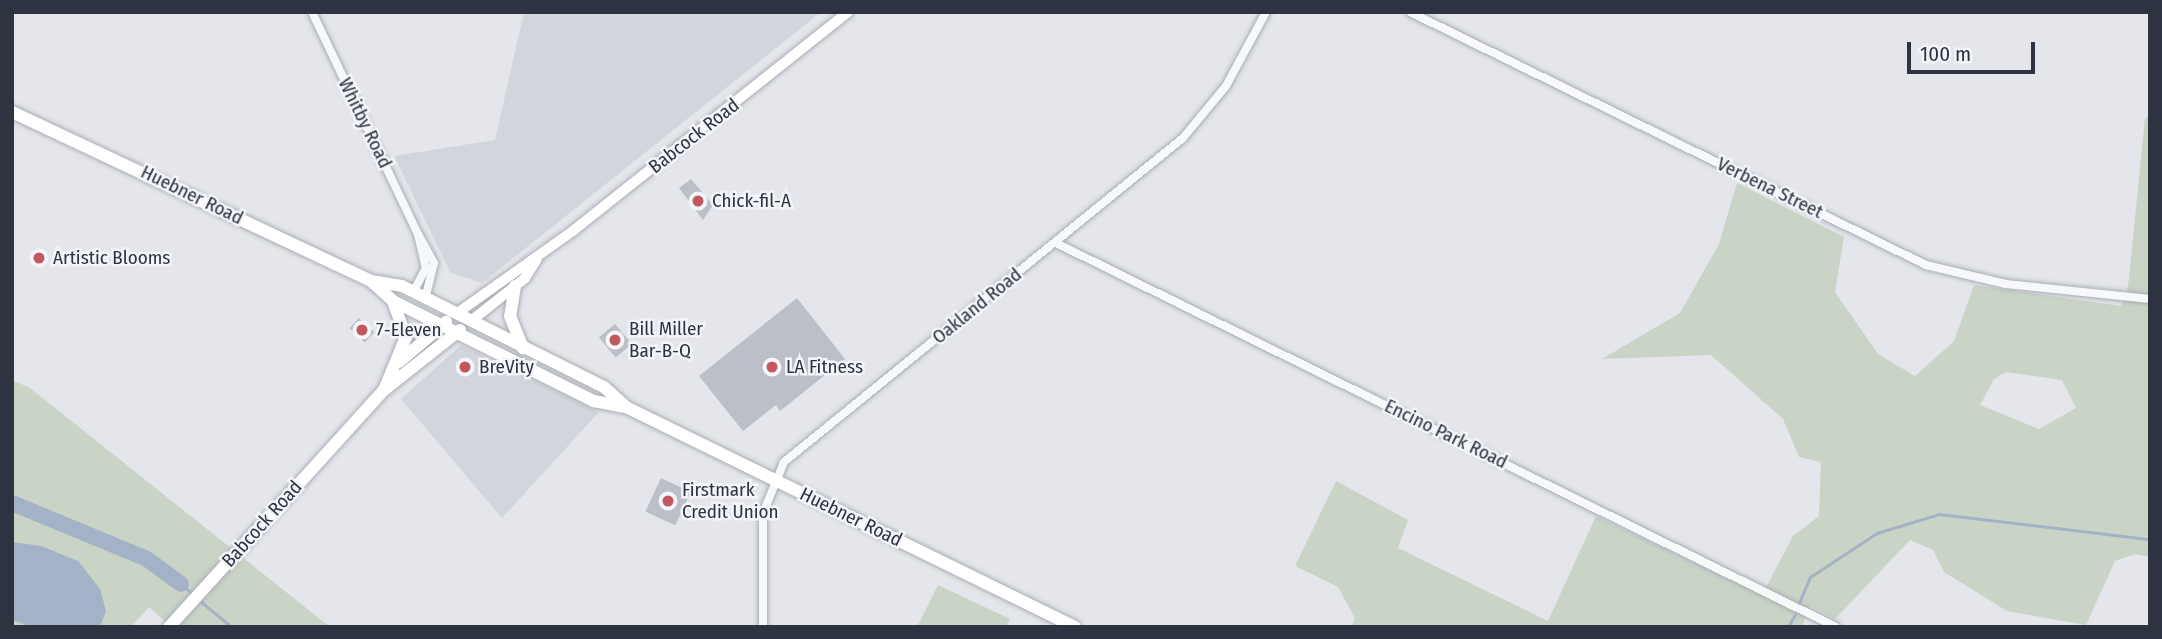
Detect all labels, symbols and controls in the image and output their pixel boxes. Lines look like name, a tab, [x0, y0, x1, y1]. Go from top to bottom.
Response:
scale bar	[1910, 28, 2038, 72]
text: 100 m	[1920, 41, 1971, 67]
street label: Whitby Road	[333, 74, 397, 172]
street label: Babcock Road	[644, 94, 744, 178]
street label: Verbena Street	[1713, 153, 1827, 223]
street label: Huebner Road	[137, 160, 247, 230]
place label: Chick-fil-A	[712, 190, 791, 212]
marker: Chick-fil-A	[690, 193, 706, 209]
place label: Artistic Blooms	[53, 247, 170, 269]
marker: Artistic Blooms	[31, 250, 47, 266]
street label: Oakland Road	[928, 263, 1026, 349]
place label: Bill Miller Bar-B-Q	[629, 318, 703, 362]
place label: 7-Eleven	[376, 319, 441, 341]
marker: 7-Eleven	[354, 322, 370, 338]
marker: Bill Miller Bar-B-Q	[607, 332, 623, 348]
place label: BreVity	[479, 356, 534, 378]
place label: LA Fitness	[786, 356, 863, 378]
marker: BreVity	[457, 359, 473, 375]
marker: LA Fitness	[764, 359, 780, 375]
street label: Encino Park Road	[1381, 394, 1511, 474]
street label: Babcock Road	[217, 476, 307, 572]
place label: Firstmark Credit Union	[682, 479, 778, 523]
street label: Huebner Road	[796, 482, 906, 552]
marker: Firstmark Credit Union	[660, 493, 676, 509]

